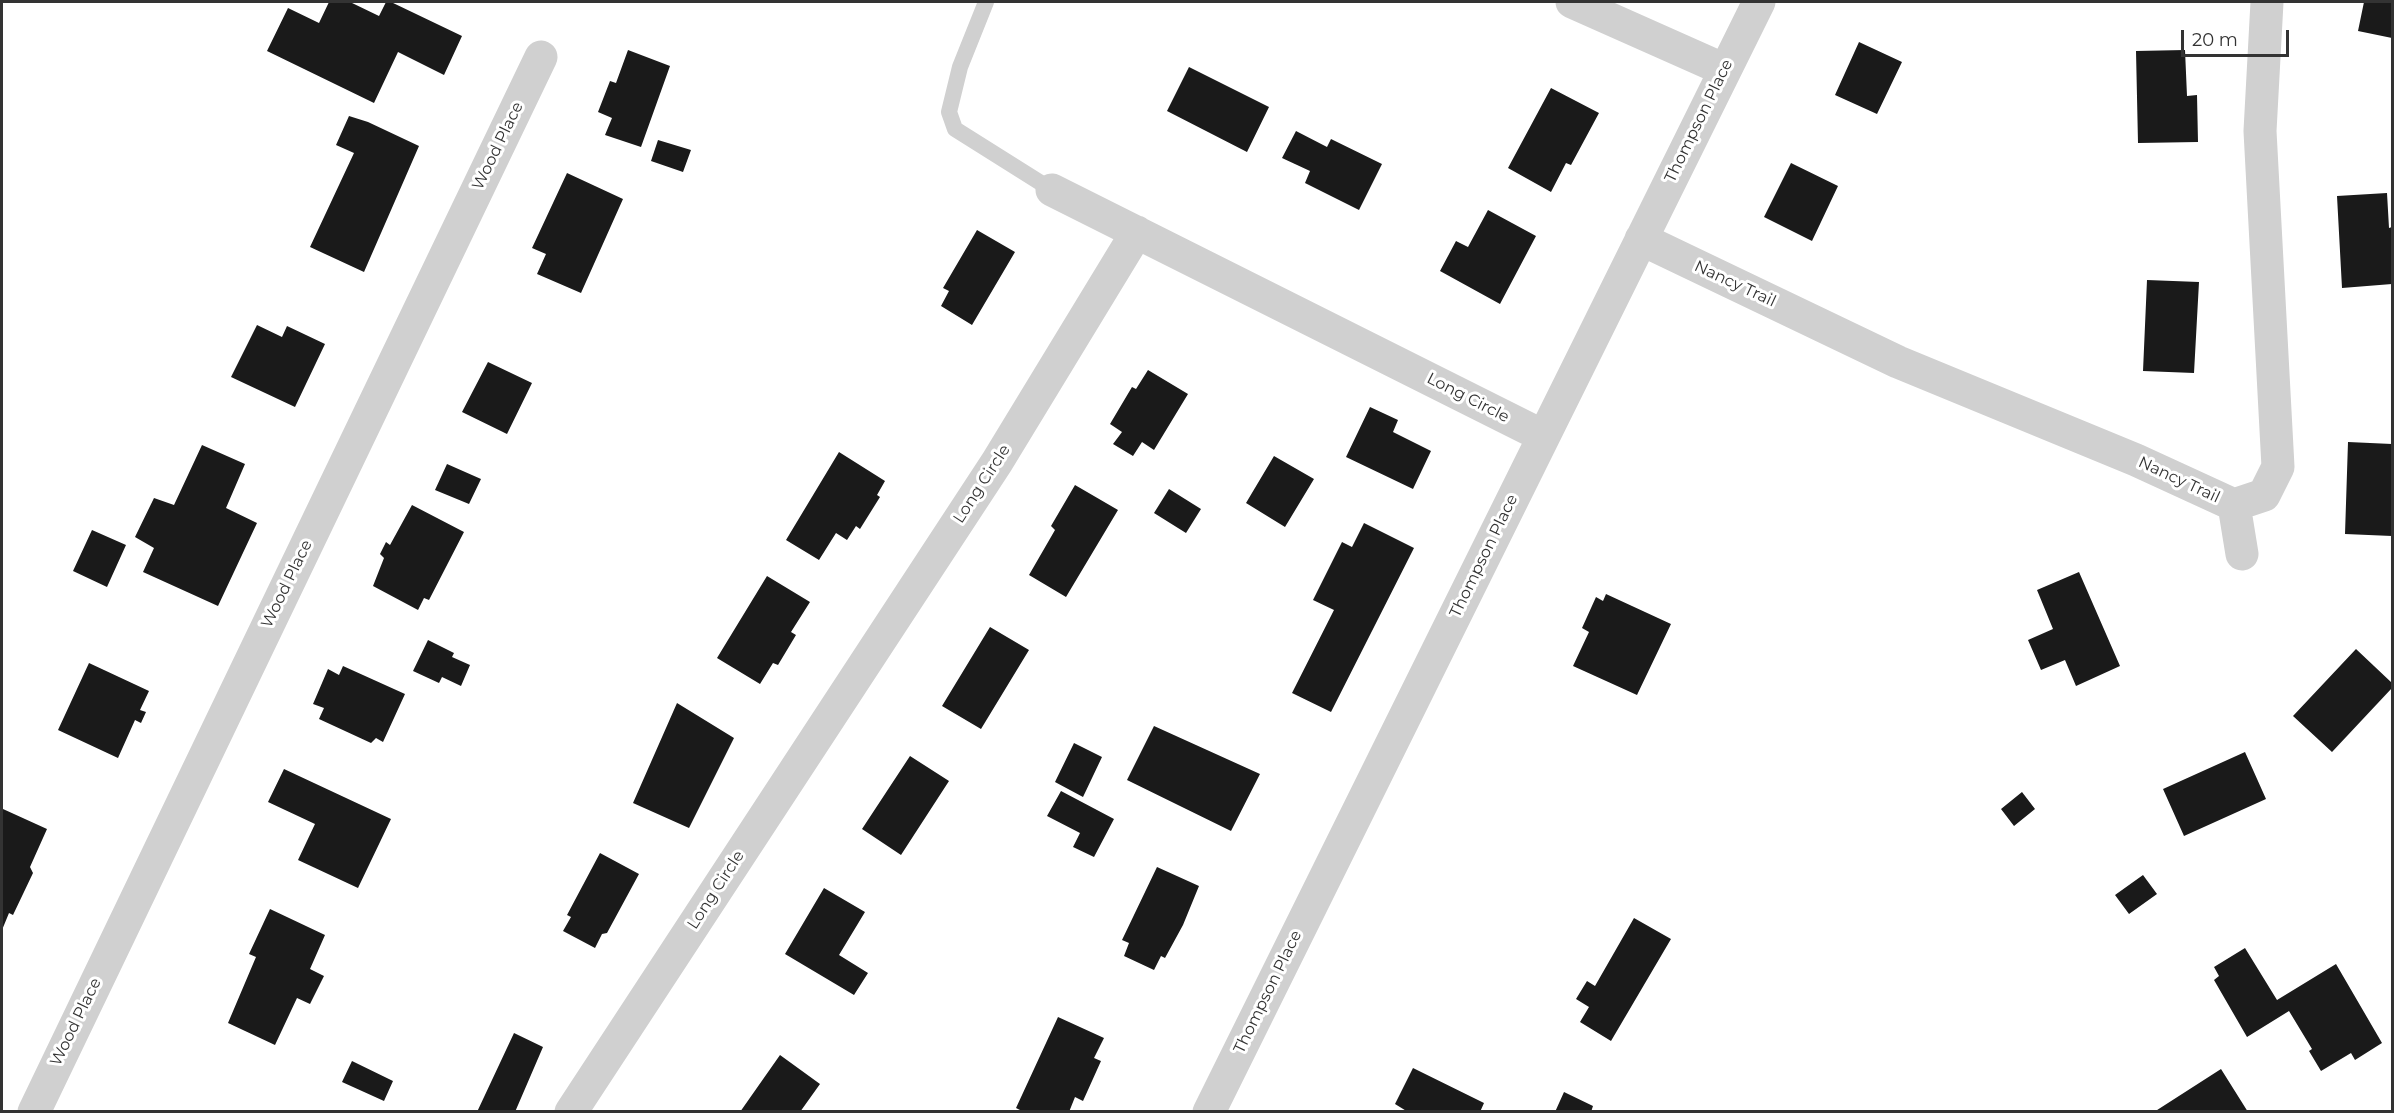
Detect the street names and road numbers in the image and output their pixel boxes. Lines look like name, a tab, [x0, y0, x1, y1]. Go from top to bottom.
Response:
street label: Thompson Place	[1661, 56, 1737, 186]
street label: Wood Place	[468, 99, 528, 193]
street label: Nancy Trail	[1691, 257, 1779, 311]
street label: Long Circle	[1424, 369, 1512, 427]
street label: Long Circle	[949, 441, 1015, 527]
street label: Nancy Trail	[2135, 453, 2223, 507]
street label: Thompson Place	[1446, 491, 1522, 621]
street label: Wood Place	[257, 537, 317, 631]
street label: Long Circle	[683, 847, 749, 933]
street label: Thompson Place	[1230, 927, 1306, 1057]
street label: Wood Place	[46, 975, 106, 1069]

